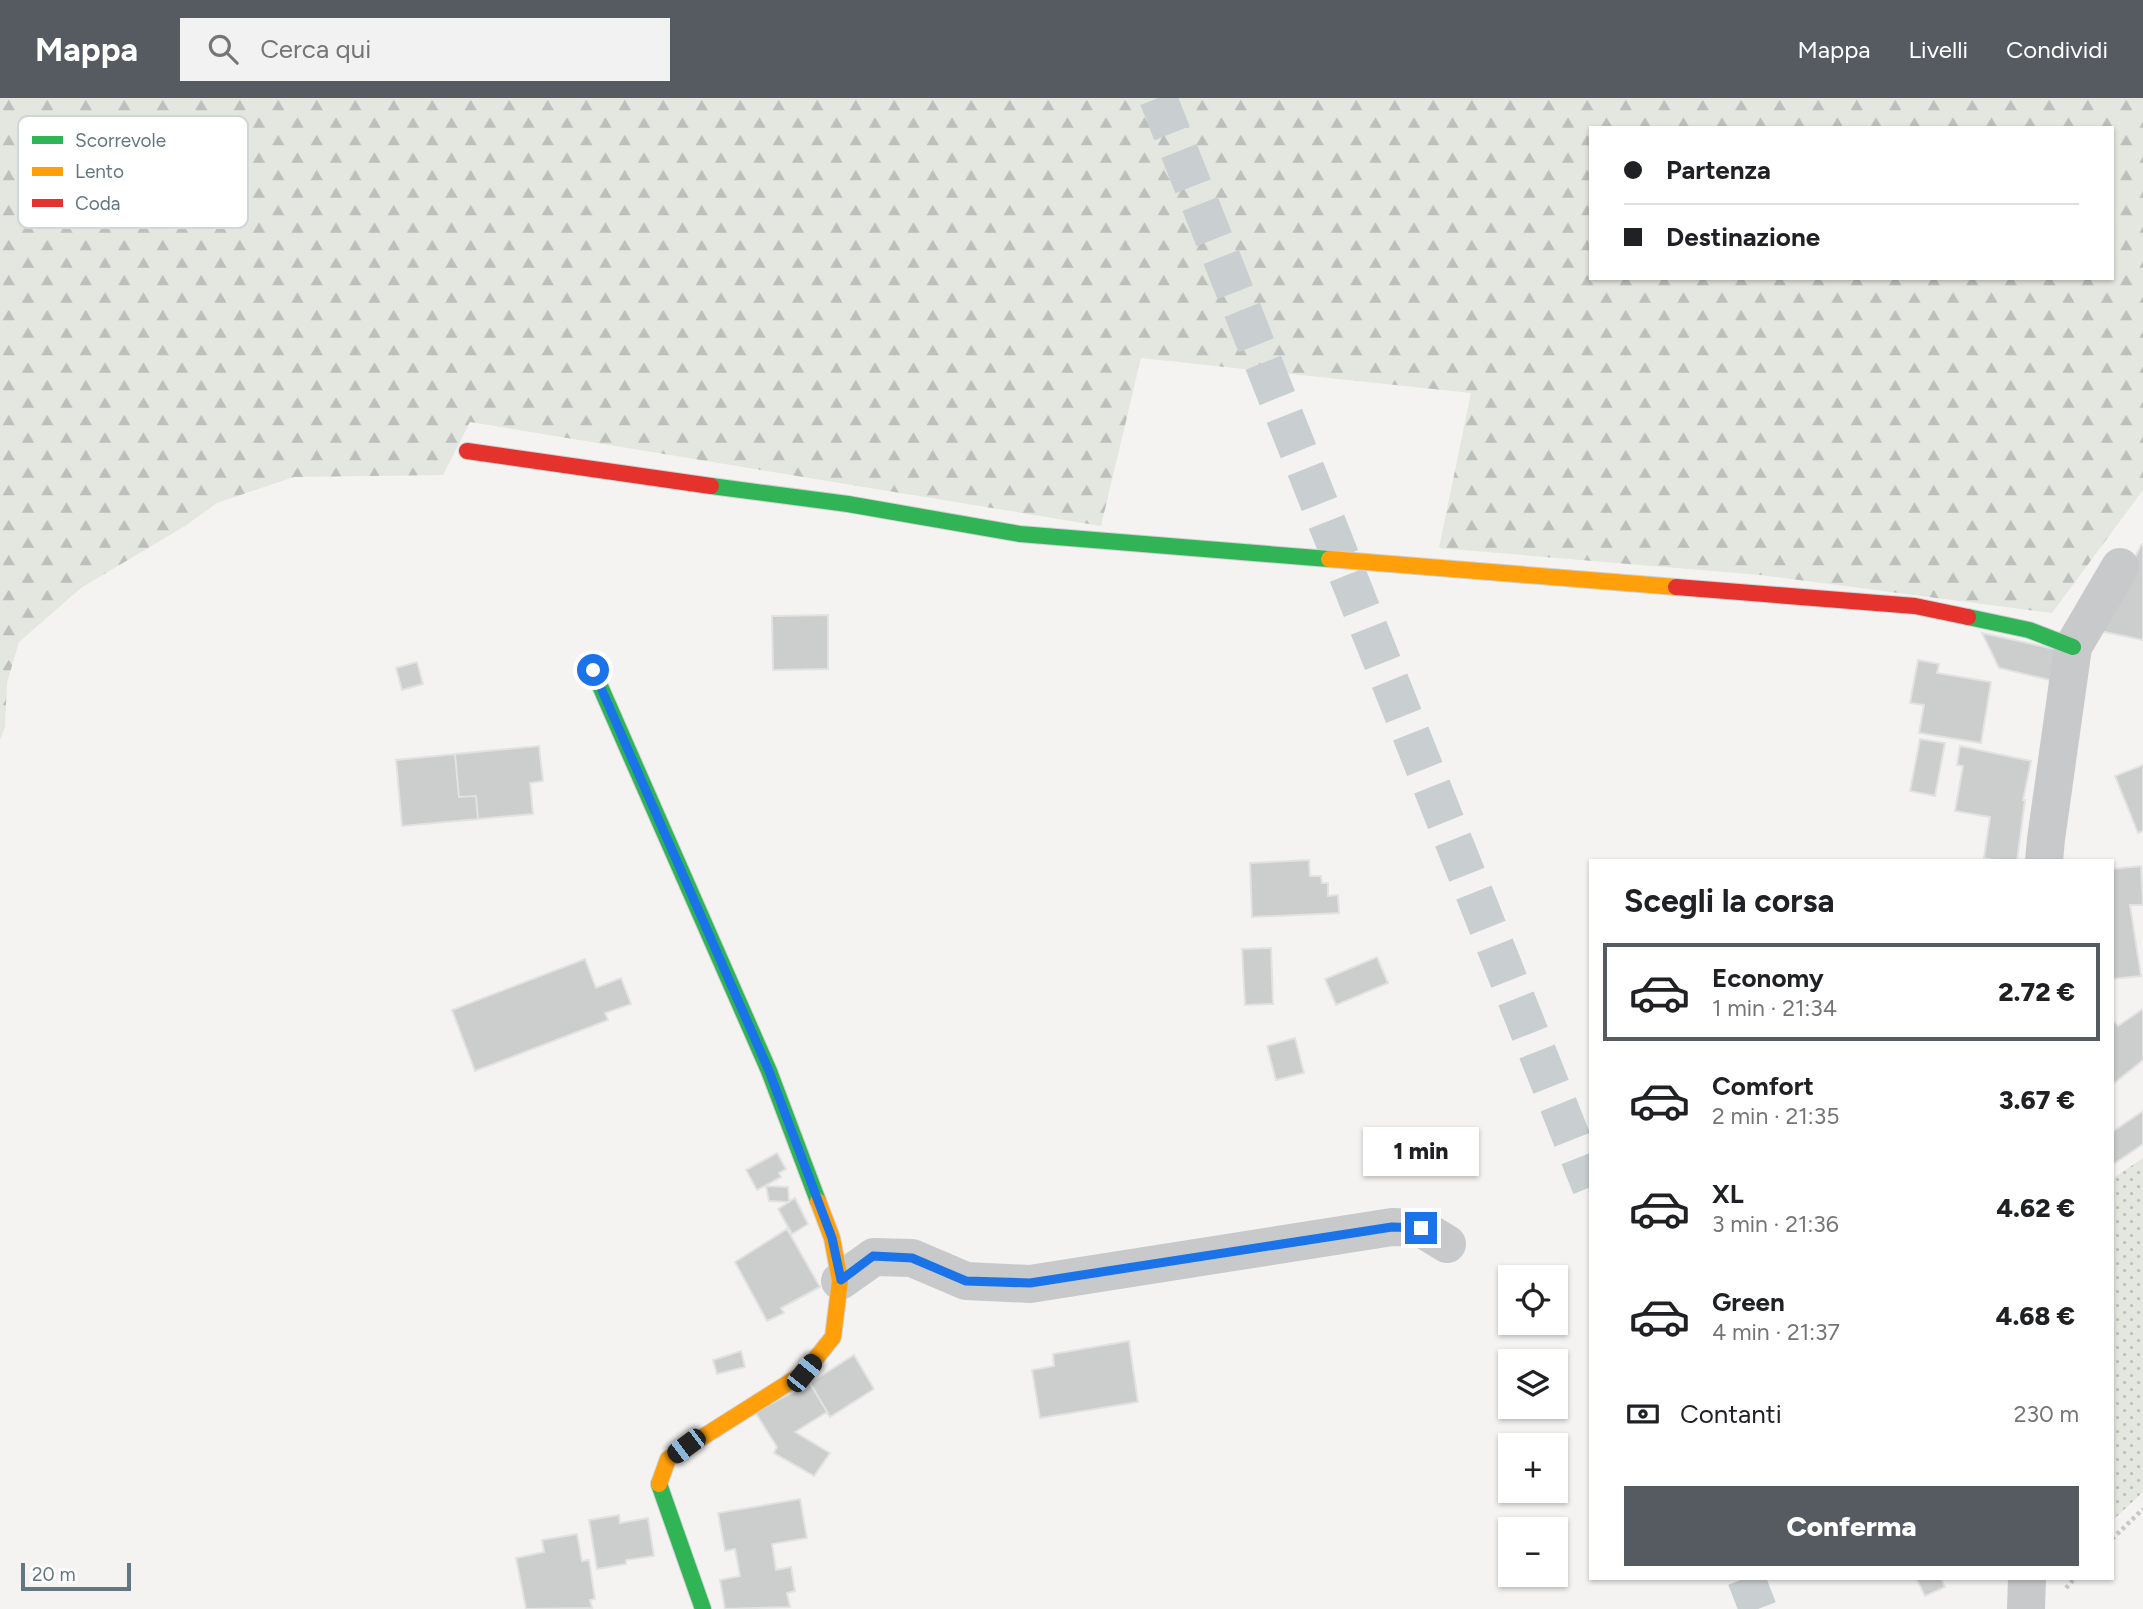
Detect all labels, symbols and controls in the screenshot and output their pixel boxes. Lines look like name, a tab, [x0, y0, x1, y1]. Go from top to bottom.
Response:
search box	[180, 18, 670, 81]
text: Mappa	[35, 30, 138, 69]
icon: search	[204, 30, 242, 68]
text: Cerca qui	[260, 33, 371, 65]
text: Mappa	[1797, 35, 1871, 64]
text: Livelli	[1909, 35, 1968, 64]
text: Condividi	[2006, 35, 2108, 64]
legend	[18, 116, 248, 228]
text: Scorrevole	[75, 129, 166, 152]
text: Partenza	[1666, 154, 1771, 186]
text: Lento	[75, 160, 124, 183]
text: Coda	[75, 192, 121, 215]
text: Destinazione	[1666, 221, 1820, 253]
route start	[577, 654, 609, 686]
text: Scegli la corsa	[1624, 882, 1834, 920]
icon: car	[1628, 961, 1691, 1024]
text: Economy	[1712, 962, 1824, 994]
text: 2.72 €	[1998, 976, 2075, 1008]
text: 1 min · 21:34	[1712, 994, 1837, 1022]
icon: car	[1628, 1069, 1691, 1132]
text: Comfort	[1712, 1070, 1814, 1102]
text: 3.67 €	[1999, 1084, 2075, 1116]
text: 2 min · 21:35	[1712, 1102, 1839, 1130]
callout: 1 min	[1363, 1126, 1479, 1176]
text: 1 min	[1394, 1137, 1448, 1165]
icon: car	[1628, 1177, 1691, 1240]
text: XL	[1712, 1178, 1744, 1210]
text: 4.62 €	[1996, 1192, 2075, 1224]
text: 3 min · 21:36	[1712, 1210, 1839, 1238]
route end	[1405, 1212, 1437, 1244]
map controls	[1498, 1265, 1568, 1587]
button: locate	[1498, 1265, 1568, 1335]
icon: car	[1628, 1285, 1691, 1348]
text: Green	[1712, 1286, 1785, 1318]
text: 4.68 €	[1996, 1300, 2075, 1332]
text: 4 min · 21:37	[1712, 1318, 1840, 1346]
button: layers	[1498, 1349, 1568, 1419]
car	[783, 1350, 826, 1396]
icon: cash	[1624, 1395, 1662, 1433]
text: Contanti	[1680, 1398, 1782, 1430]
text: 230 m	[2014, 1400, 2079, 1428]
car	[663, 1425, 710, 1467]
button: +	[1498, 1433, 1568, 1503]
button: Conferma	[1624, 1486, 2079, 1566]
button: −	[1498, 1517, 1568, 1587]
scale bar	[21, 1560, 131, 1592]
text: 20 m	[32, 1563, 76, 1586]

